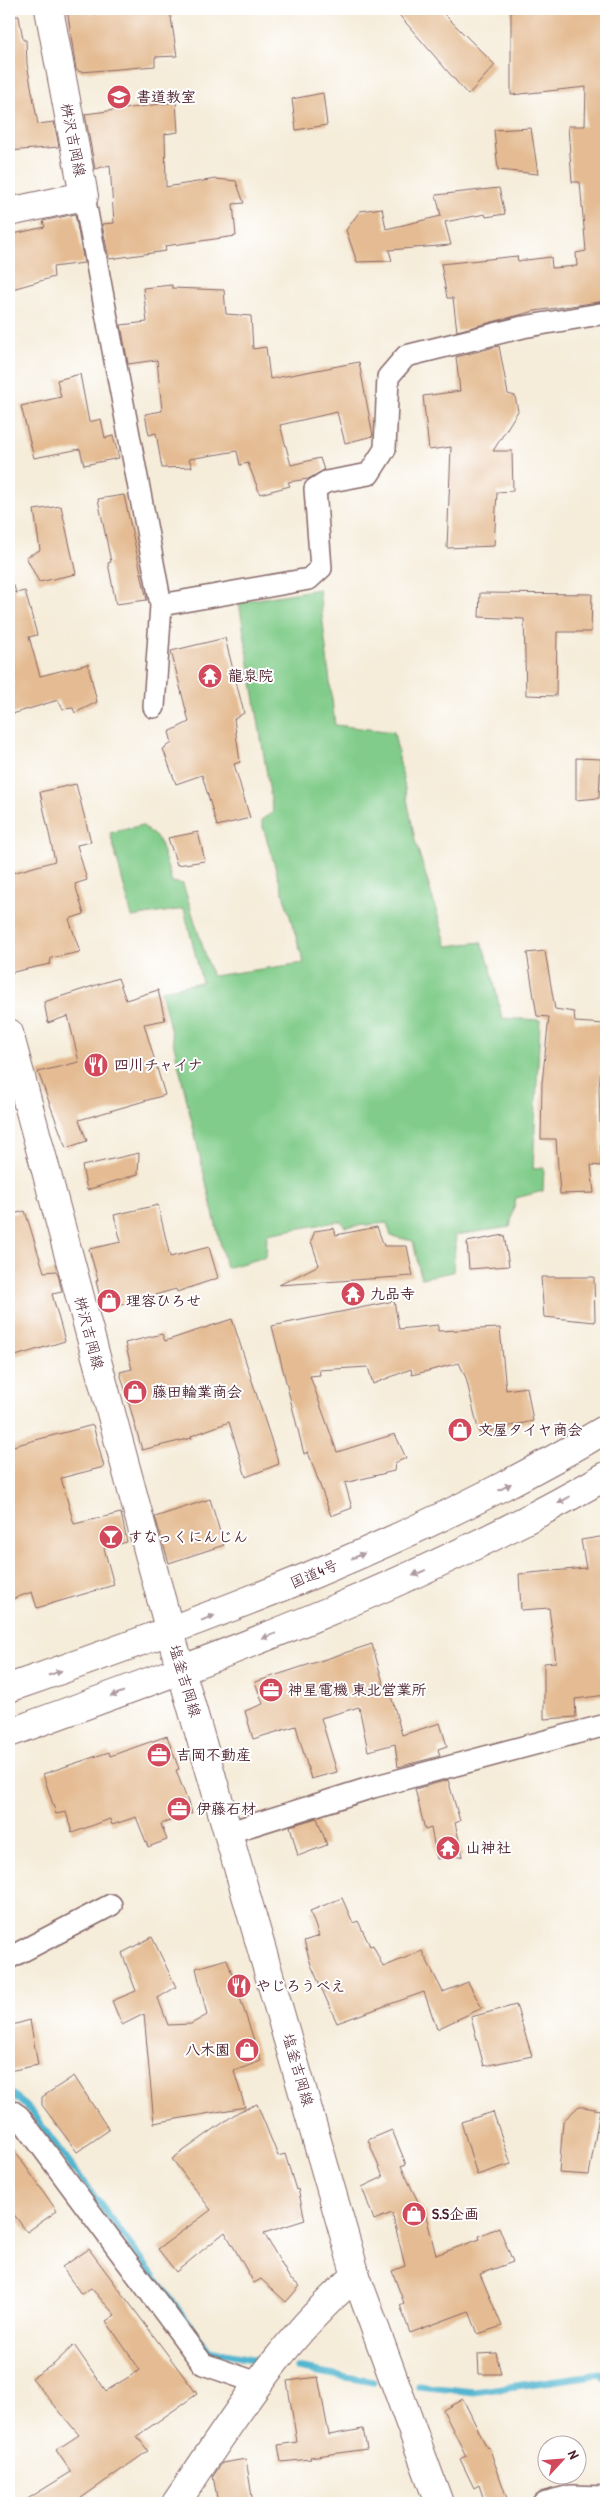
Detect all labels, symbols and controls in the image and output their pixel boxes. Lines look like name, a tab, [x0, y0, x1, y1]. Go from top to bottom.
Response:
school or university icon: 書道教室	[106, 84, 132, 110]
place label: 書道教室	[136, 86, 196, 107]
street label: 桝沢吉岡線	[56, 101, 91, 179]
temple icon: 龍泉院	[197, 663, 223, 689]
place label: 龍泉院	[228, 665, 273, 686]
restaurant icon: 四川チャイナ	[83, 1052, 109, 1078]
place label: 四川チャイナ	[114, 1054, 203, 1075]
temple icon: 九品寺	[340, 1281, 366, 1307]
place label: 九品寺	[370, 1283, 415, 1304]
shop icon: 理容ひろせ	[96, 1288, 122, 1314]
place label: 理容ひろせ	[126, 1290, 201, 1311]
street label: 桝沢吉岡線	[70, 1294, 109, 1372]
shop icon: 藤田輪業商会	[122, 1379, 148, 1405]
place label: 藤田輪業商会	[152, 1381, 242, 1402]
shop icon: 文屋タイヤ商会	[447, 1417, 473, 1443]
place label: 文屋タイヤ商会	[478, 1419, 582, 1440]
one-way arrow	[498, 1482, 512, 1491]
one-way arrow	[557, 1496, 571, 1505]
bar icon: すなっくにんじん	[98, 1524, 124, 1550]
place label: すなっくにんじん	[128, 1526, 248, 1547]
one-way arrow	[351, 1551, 365, 1559]
street label: 国道4号	[286, 1554, 341, 1593]
one-way arrow	[412, 1569, 426, 1577]
one-way arrow	[201, 1613, 215, 1621]
one-way arrow	[261, 1632, 276, 1640]
street label: 塩釜吉岡線	[164, 1642, 206, 1720]
one-way arrow	[48, 1668, 63, 1676]
office icon: 神星電機 東北営業所	[258, 1677, 284, 1703]
place label: 神星電機 東北営業所	[288, 1679, 426, 1700]
one-way arrow	[109, 1690, 124, 1698]
office icon: 吉岡不動産	[146, 1742, 172, 1768]
place label: 吉岡不動産	[176, 1744, 251, 1765]
office icon: 伊藤石材	[166, 1796, 192, 1822]
place label: 伊藤石材	[196, 1798, 256, 1819]
temple icon: 山神社	[435, 1835, 461, 1861]
place label: 山神社	[466, 1837, 511, 1858]
restaurant icon: やじろうべえ	[226, 1973, 252, 1999]
place label: やじろうべえ	[256, 1975, 346, 1996]
street label: 塩釜吉岡線	[278, 2031, 319, 2109]
shop icon: 八木園	[234, 2037, 260, 2063]
place label: 八木園	[185, 2039, 230, 2060]
shop icon: S.S企画	[401, 2201, 427, 2227]
place label: S.S企画	[432, 2203, 479, 2224]
north arrow	[538, 2434, 588, 2484]
text: N	[564, 2447, 585, 2462]

